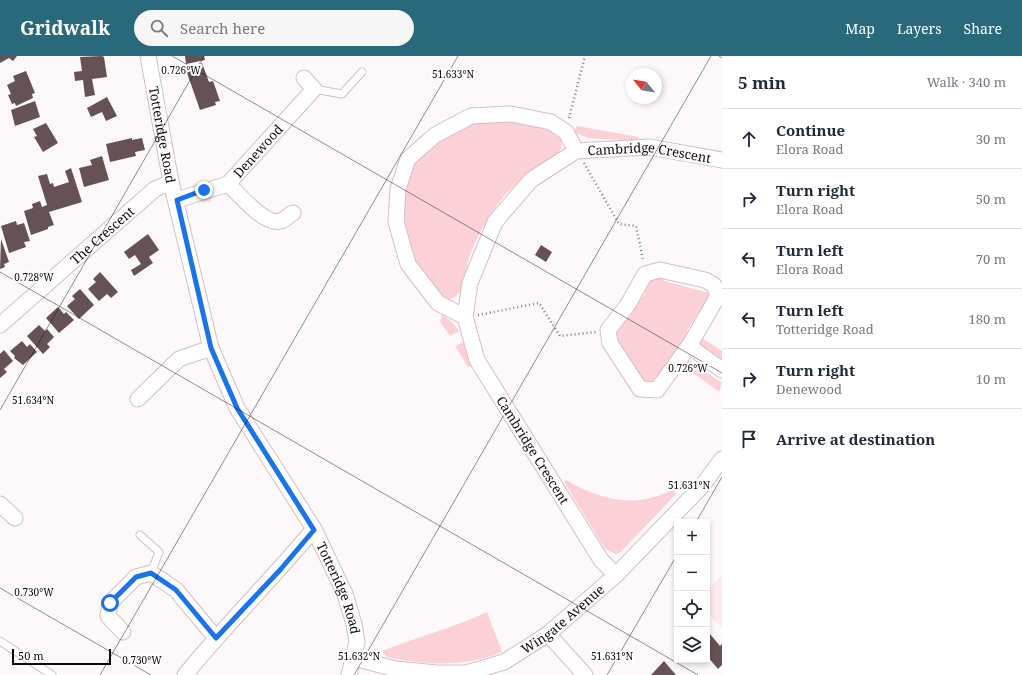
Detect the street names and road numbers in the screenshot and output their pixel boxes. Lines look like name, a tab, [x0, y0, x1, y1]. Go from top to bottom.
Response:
street label: Totteridge Road	[145, 85, 180, 185]
street label: Denewood	[229, 120, 287, 181]
street label: Cambridge Crescent	[587, 138, 713, 167]
street label: The Crescent	[66, 202, 139, 268]
street label: Cambridge Crescent	[492, 392, 574, 508]
street label: Totteridge Road	[312, 539, 365, 635]
street label: Wingate Avenue	[518, 580, 608, 658]

